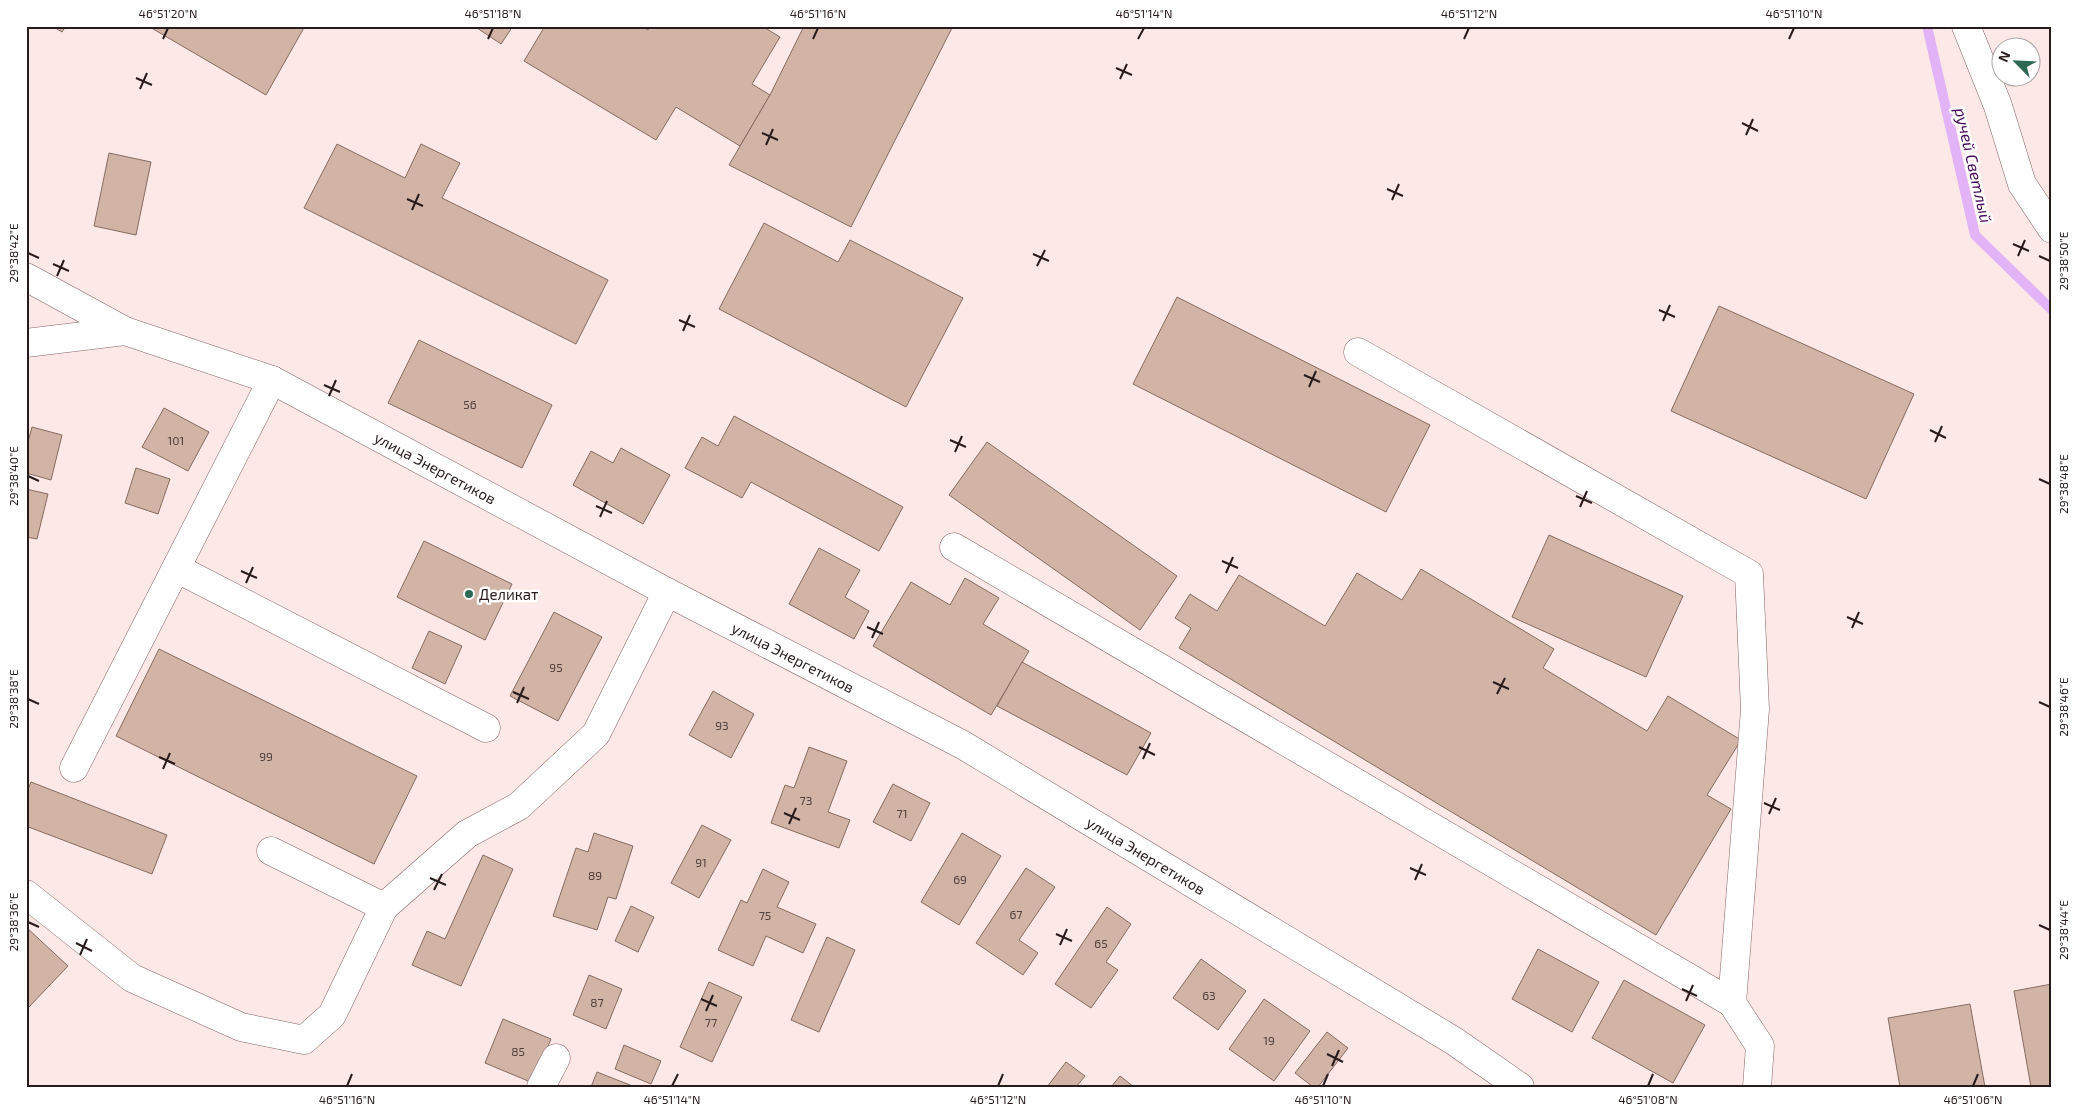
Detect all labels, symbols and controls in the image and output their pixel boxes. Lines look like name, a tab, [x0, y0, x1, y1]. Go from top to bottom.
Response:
text: 46°51'20"N	[139, 6, 198, 20]
text: 46°51'18"N	[464, 6, 522, 20]
text: 46°51'16"N	[790, 6, 846, 20]
text: 46°51'14"N	[1115, 6, 1173, 20]
text: 46°51'12"N	[1441, 6, 1497, 20]
text: 46°51'10"N	[1765, 6, 1823, 20]
north arrow	[1990, 38, 2040, 88]
text: N	[1994, 48, 2013, 65]
water label: ручей Светлый	[1952, 106, 1996, 224]
text: 29°38'42"E	[6, 223, 20, 283]
text: 29°38'50"E	[2056, 231, 2070, 291]
house number: 56	[463, 397, 477, 411]
street label: улица Энергетиков	[371, 428, 499, 508]
house number: 101	[168, 433, 184, 447]
text: 29°38'40"E	[6, 446, 20, 506]
text: 29°38'48"E	[2056, 454, 2070, 514]
place label: Деликат	[479, 585, 538, 603]
marker: Деликат	[463, 588, 475, 600]
street label: улица Энергетиков	[729, 618, 857, 696]
house number: 95	[549, 660, 563, 674]
text: 29°38'38"E	[6, 669, 20, 729]
text: 29°38'46"E	[2056, 677, 2070, 737]
house number: 93	[715, 718, 729, 732]
house number: 99	[259, 749, 273, 763]
house number: 73	[800, 793, 812, 807]
house number: 71	[897, 806, 907, 820]
street label: улица Энергетиков	[1083, 813, 1209, 898]
house number: 91	[695, 855, 707, 869]
house number: 89	[588, 868, 602, 882]
house number: 69	[953, 872, 967, 886]
text: 29°38'36"E	[6, 892, 20, 951]
text: 29°38'44"E	[2056, 900, 2070, 960]
house number: 67	[1009, 907, 1023, 921]
house number: 75	[759, 908, 771, 922]
house number: 65	[1094, 936, 1108, 950]
house number: 63	[1202, 988, 1216, 1002]
house number: 87	[590, 995, 604, 1009]
house number: 77	[705, 1015, 717, 1029]
house number: 19	[1263, 1033, 1275, 1047]
house number: 85	[511, 1044, 525, 1058]
text: 46°51'16"N	[319, 1092, 375, 1106]
text: 46°51'14"N	[643, 1092, 701, 1106]
text: 46°51'12"N	[970, 1092, 1026, 1106]
text: 46°51'10"N	[1294, 1092, 1352, 1106]
text: 46°51'08"N	[1618, 1092, 1678, 1106]
text: 46°51'06"N	[1943, 1092, 2003, 1106]

